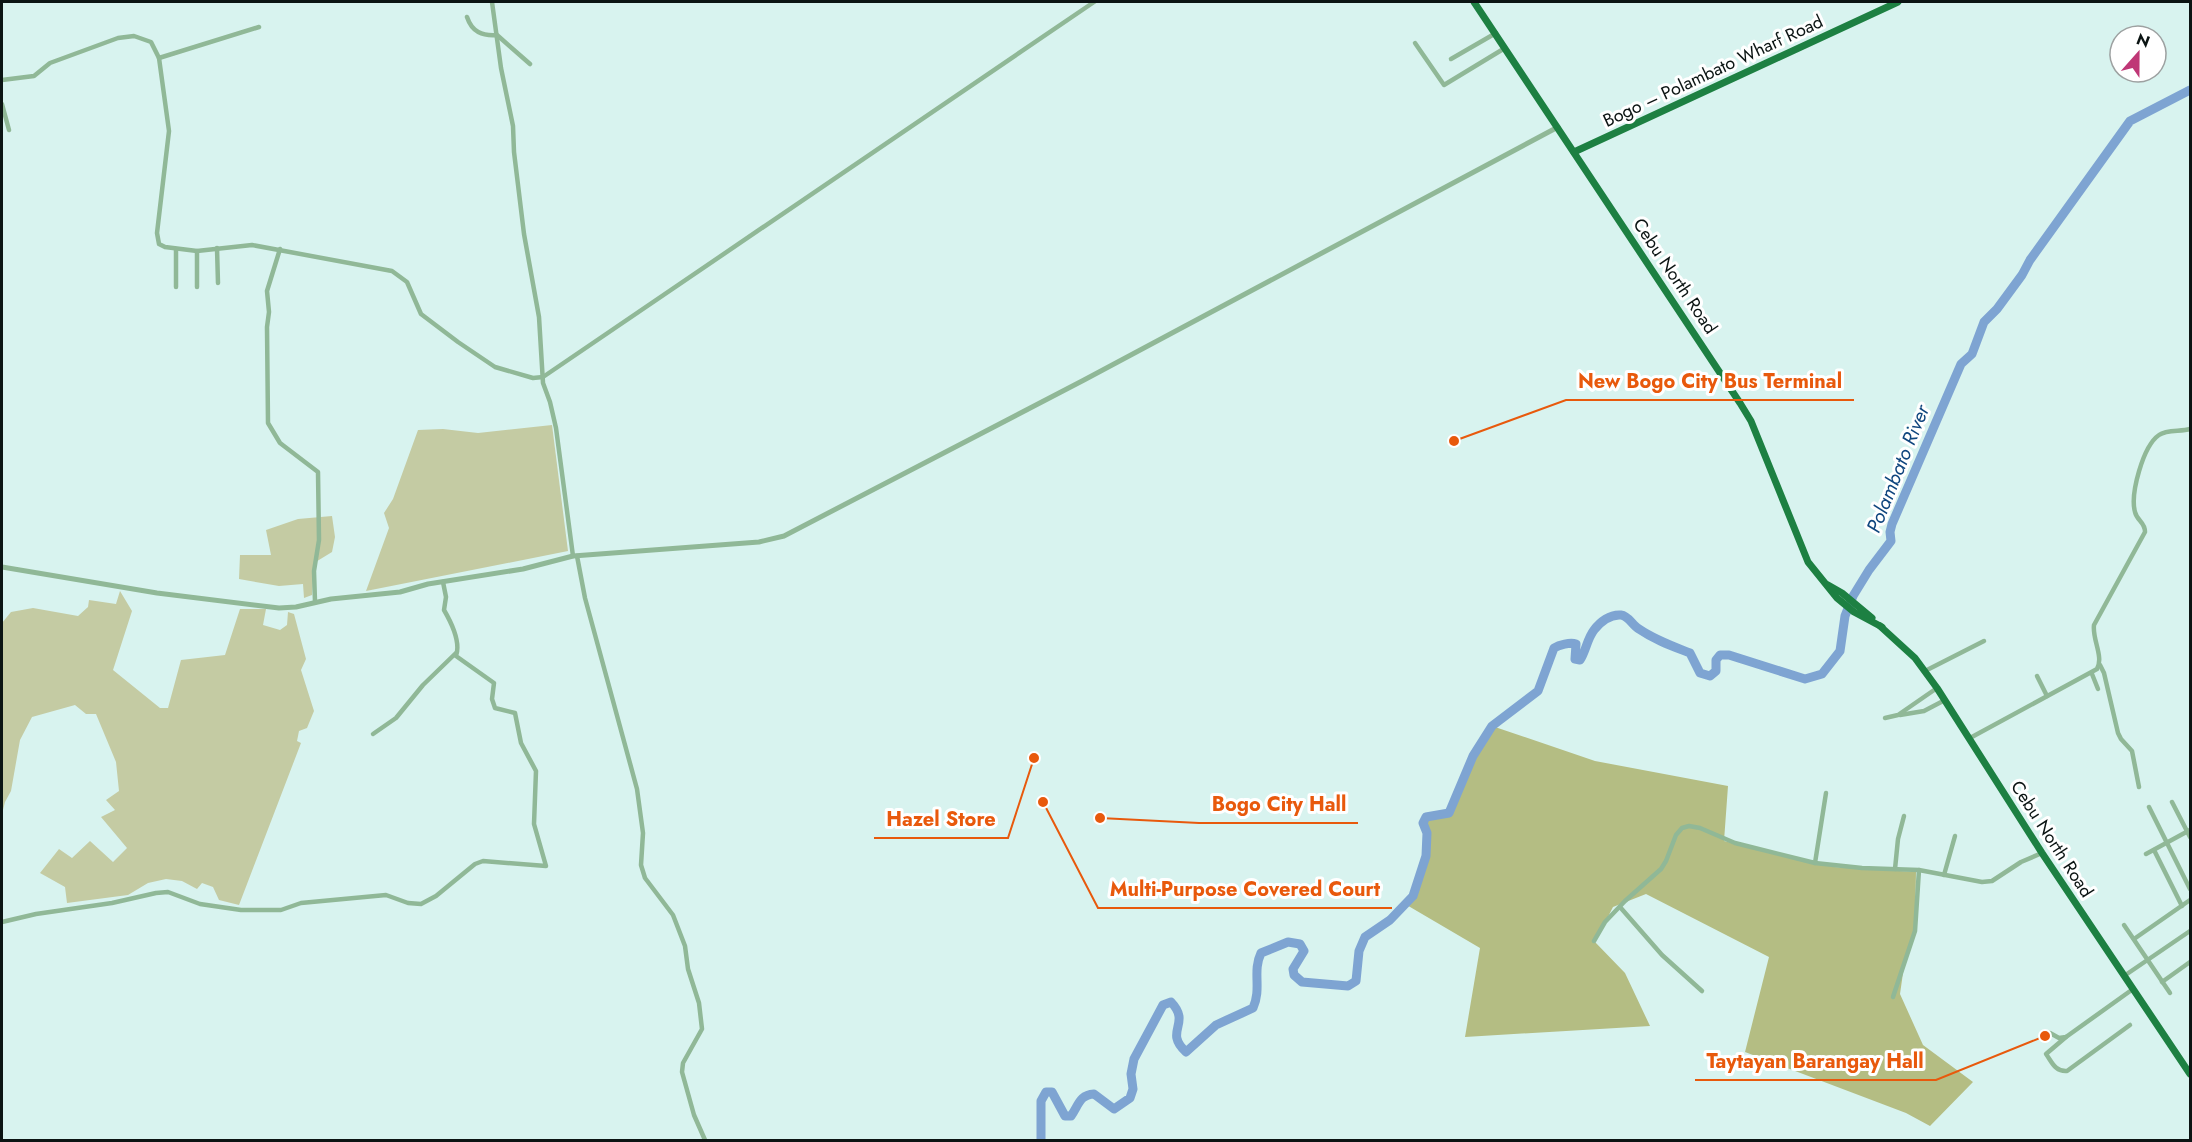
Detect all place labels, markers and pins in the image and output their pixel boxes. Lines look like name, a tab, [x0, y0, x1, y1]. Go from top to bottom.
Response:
callout: New Bogo City Bus Terminal	[1566, 362, 1854, 400]
callout: Bogo City Hall	[1199, 785, 1358, 823]
callout: Hazel Store	[874, 800, 1008, 838]
callout: Multi-Purpose Covered Court	[1098, 870, 1392, 908]
callout: Taytayan Barangay Hall	[1695, 1042, 1936, 1080]

